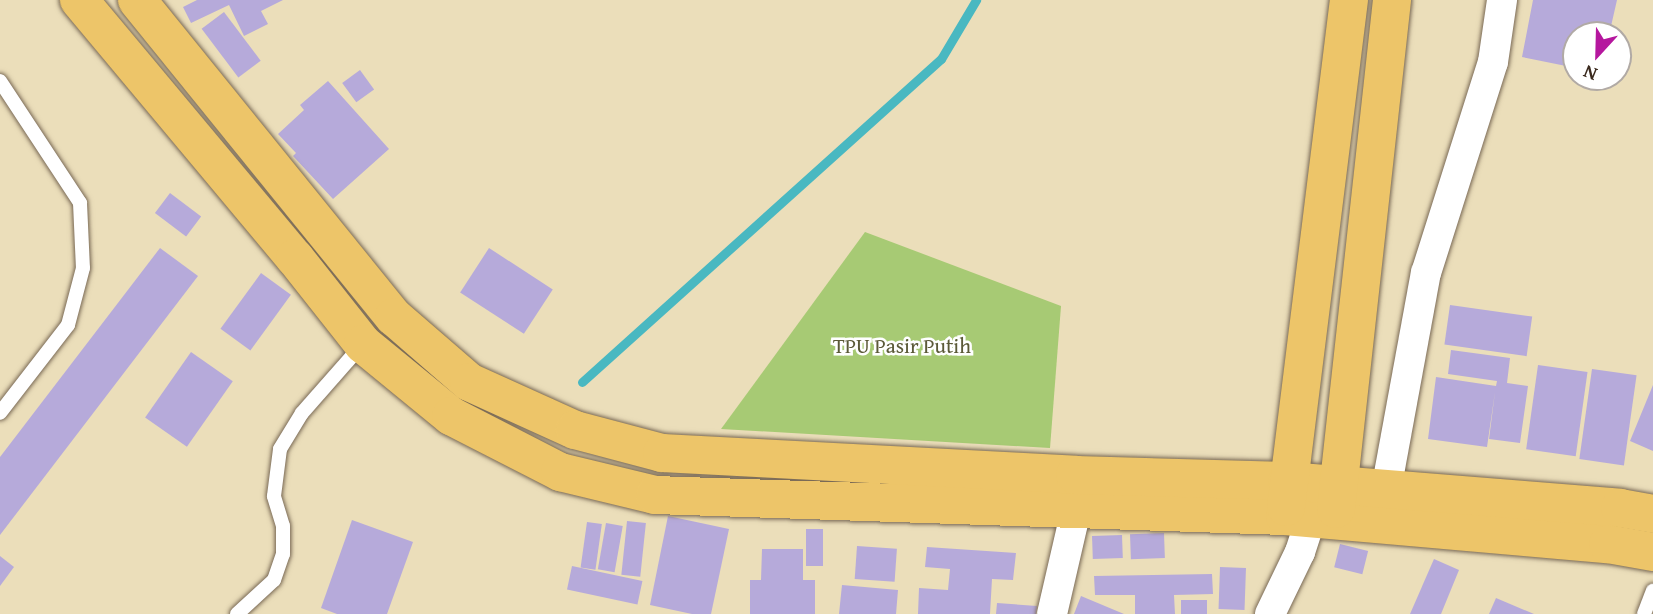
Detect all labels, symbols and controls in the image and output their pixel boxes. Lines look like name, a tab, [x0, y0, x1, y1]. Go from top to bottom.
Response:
north arrow	[1562, 21, 1632, 91]
text: N	[1579, 58, 1601, 89]
park label: TPU Pasir Putih	[833, 333, 971, 359]

